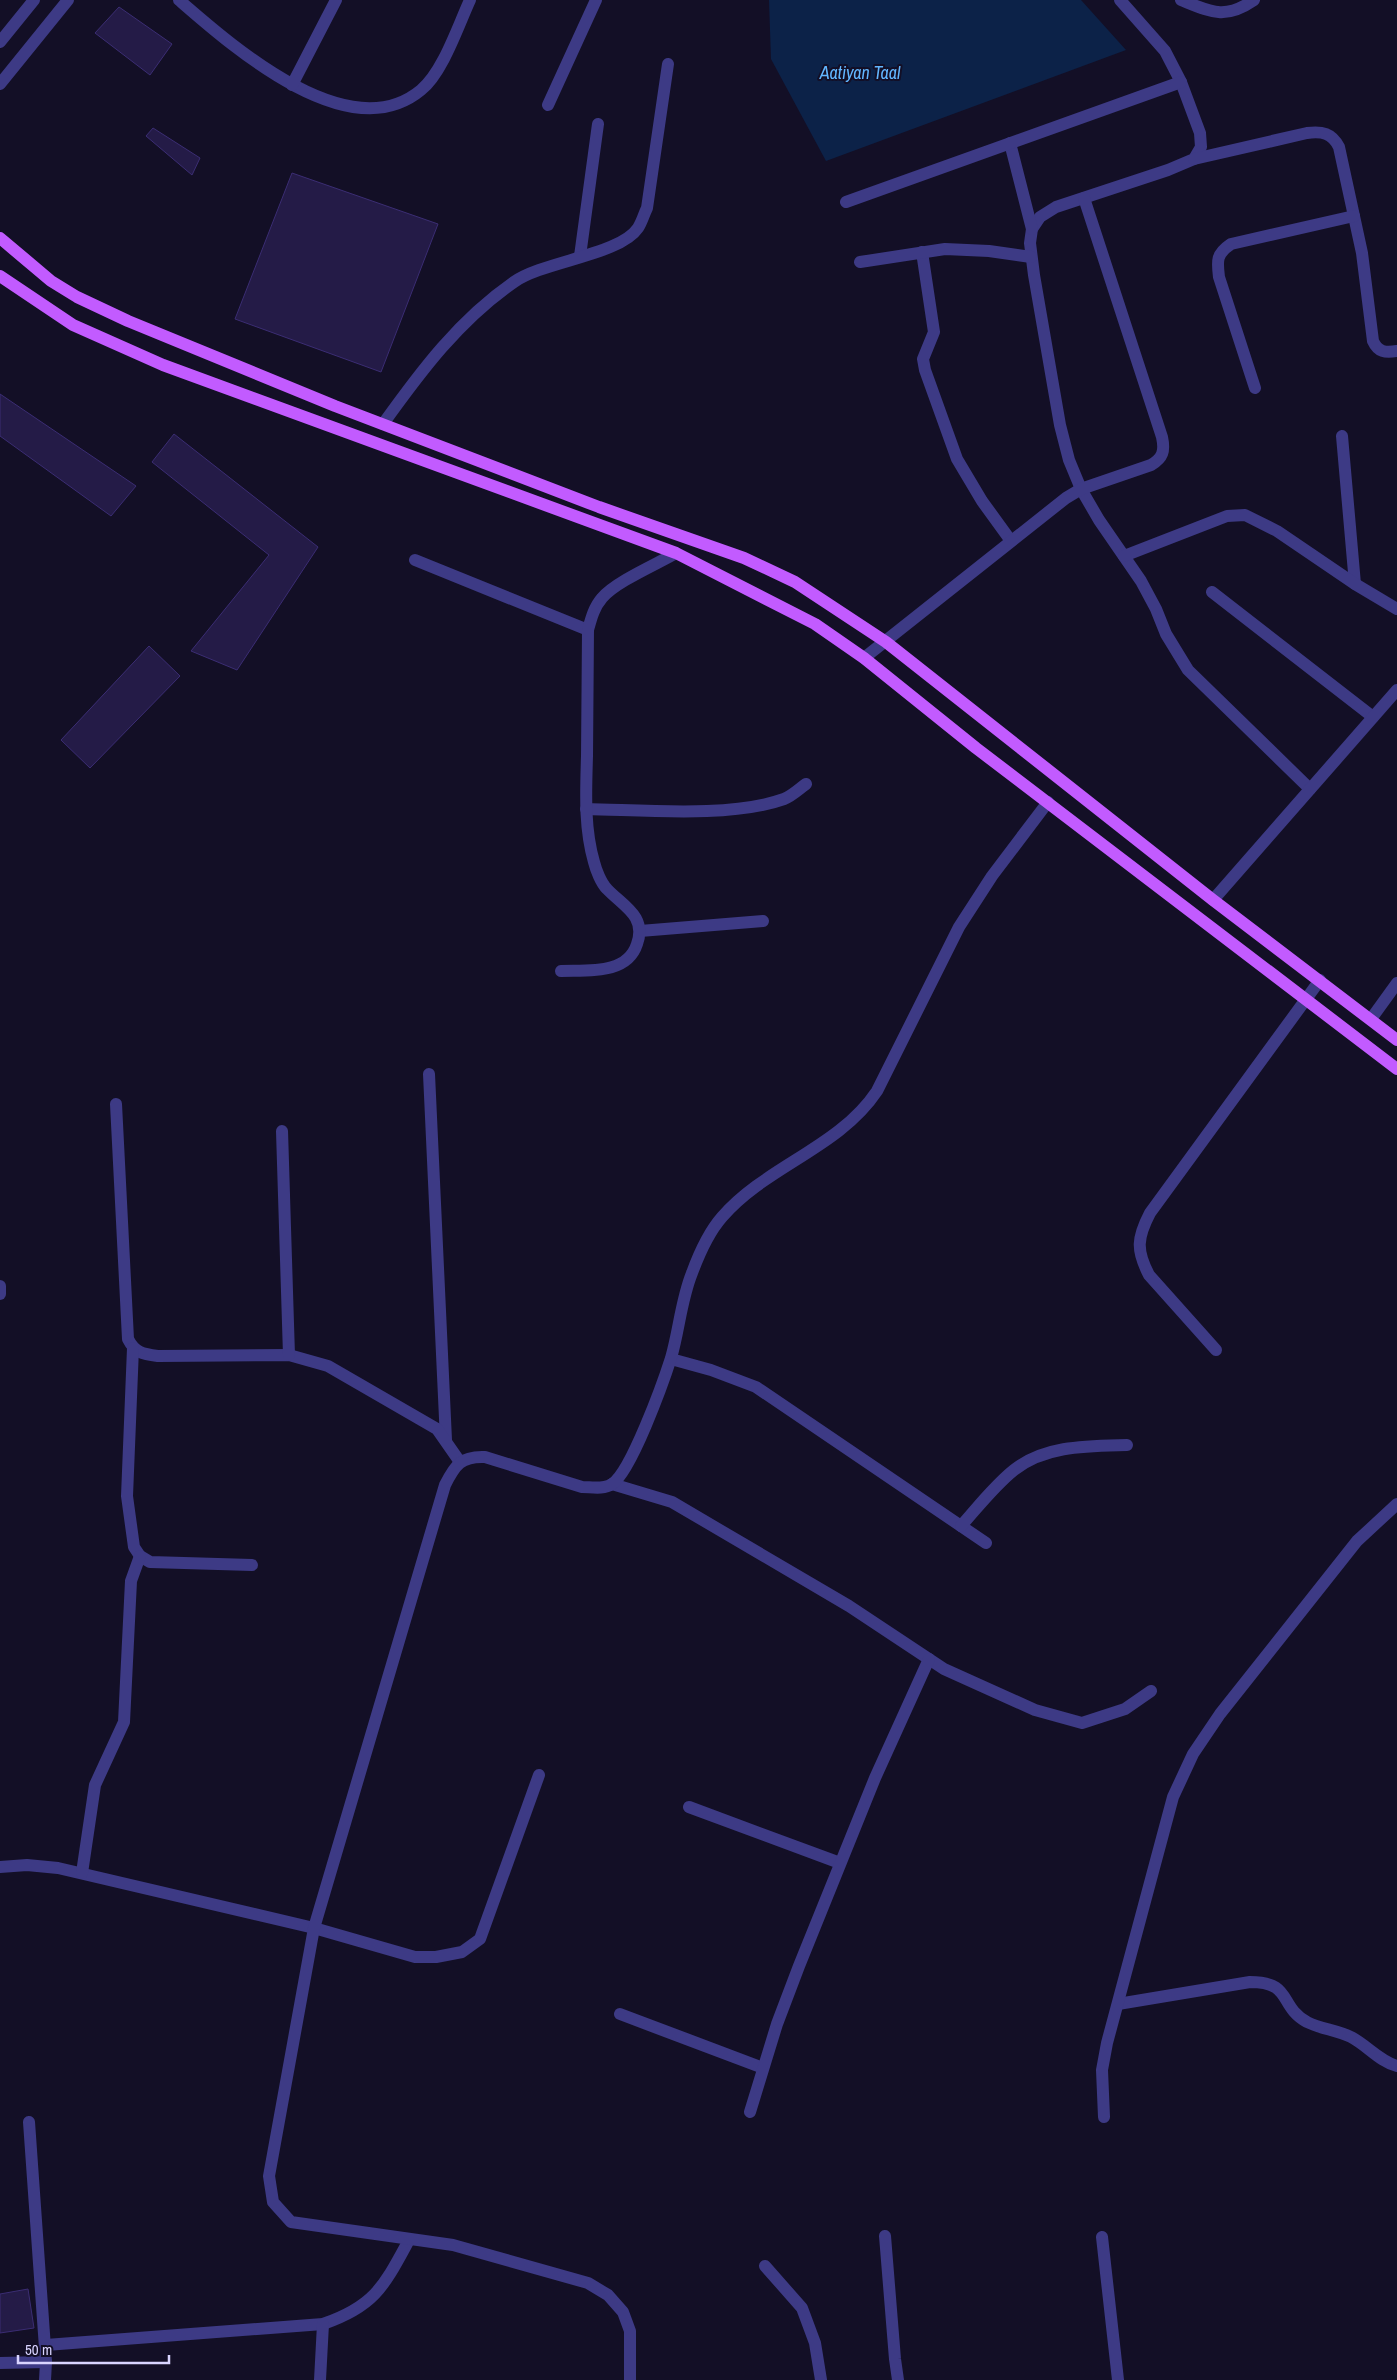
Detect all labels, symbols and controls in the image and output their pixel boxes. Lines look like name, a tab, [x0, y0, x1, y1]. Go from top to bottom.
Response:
water label: Aatiyan Taal	[819, 60, 901, 85]
scale bar	[18, 2332, 169, 2364]
text: 50 m	[25, 2339, 52, 2360]

